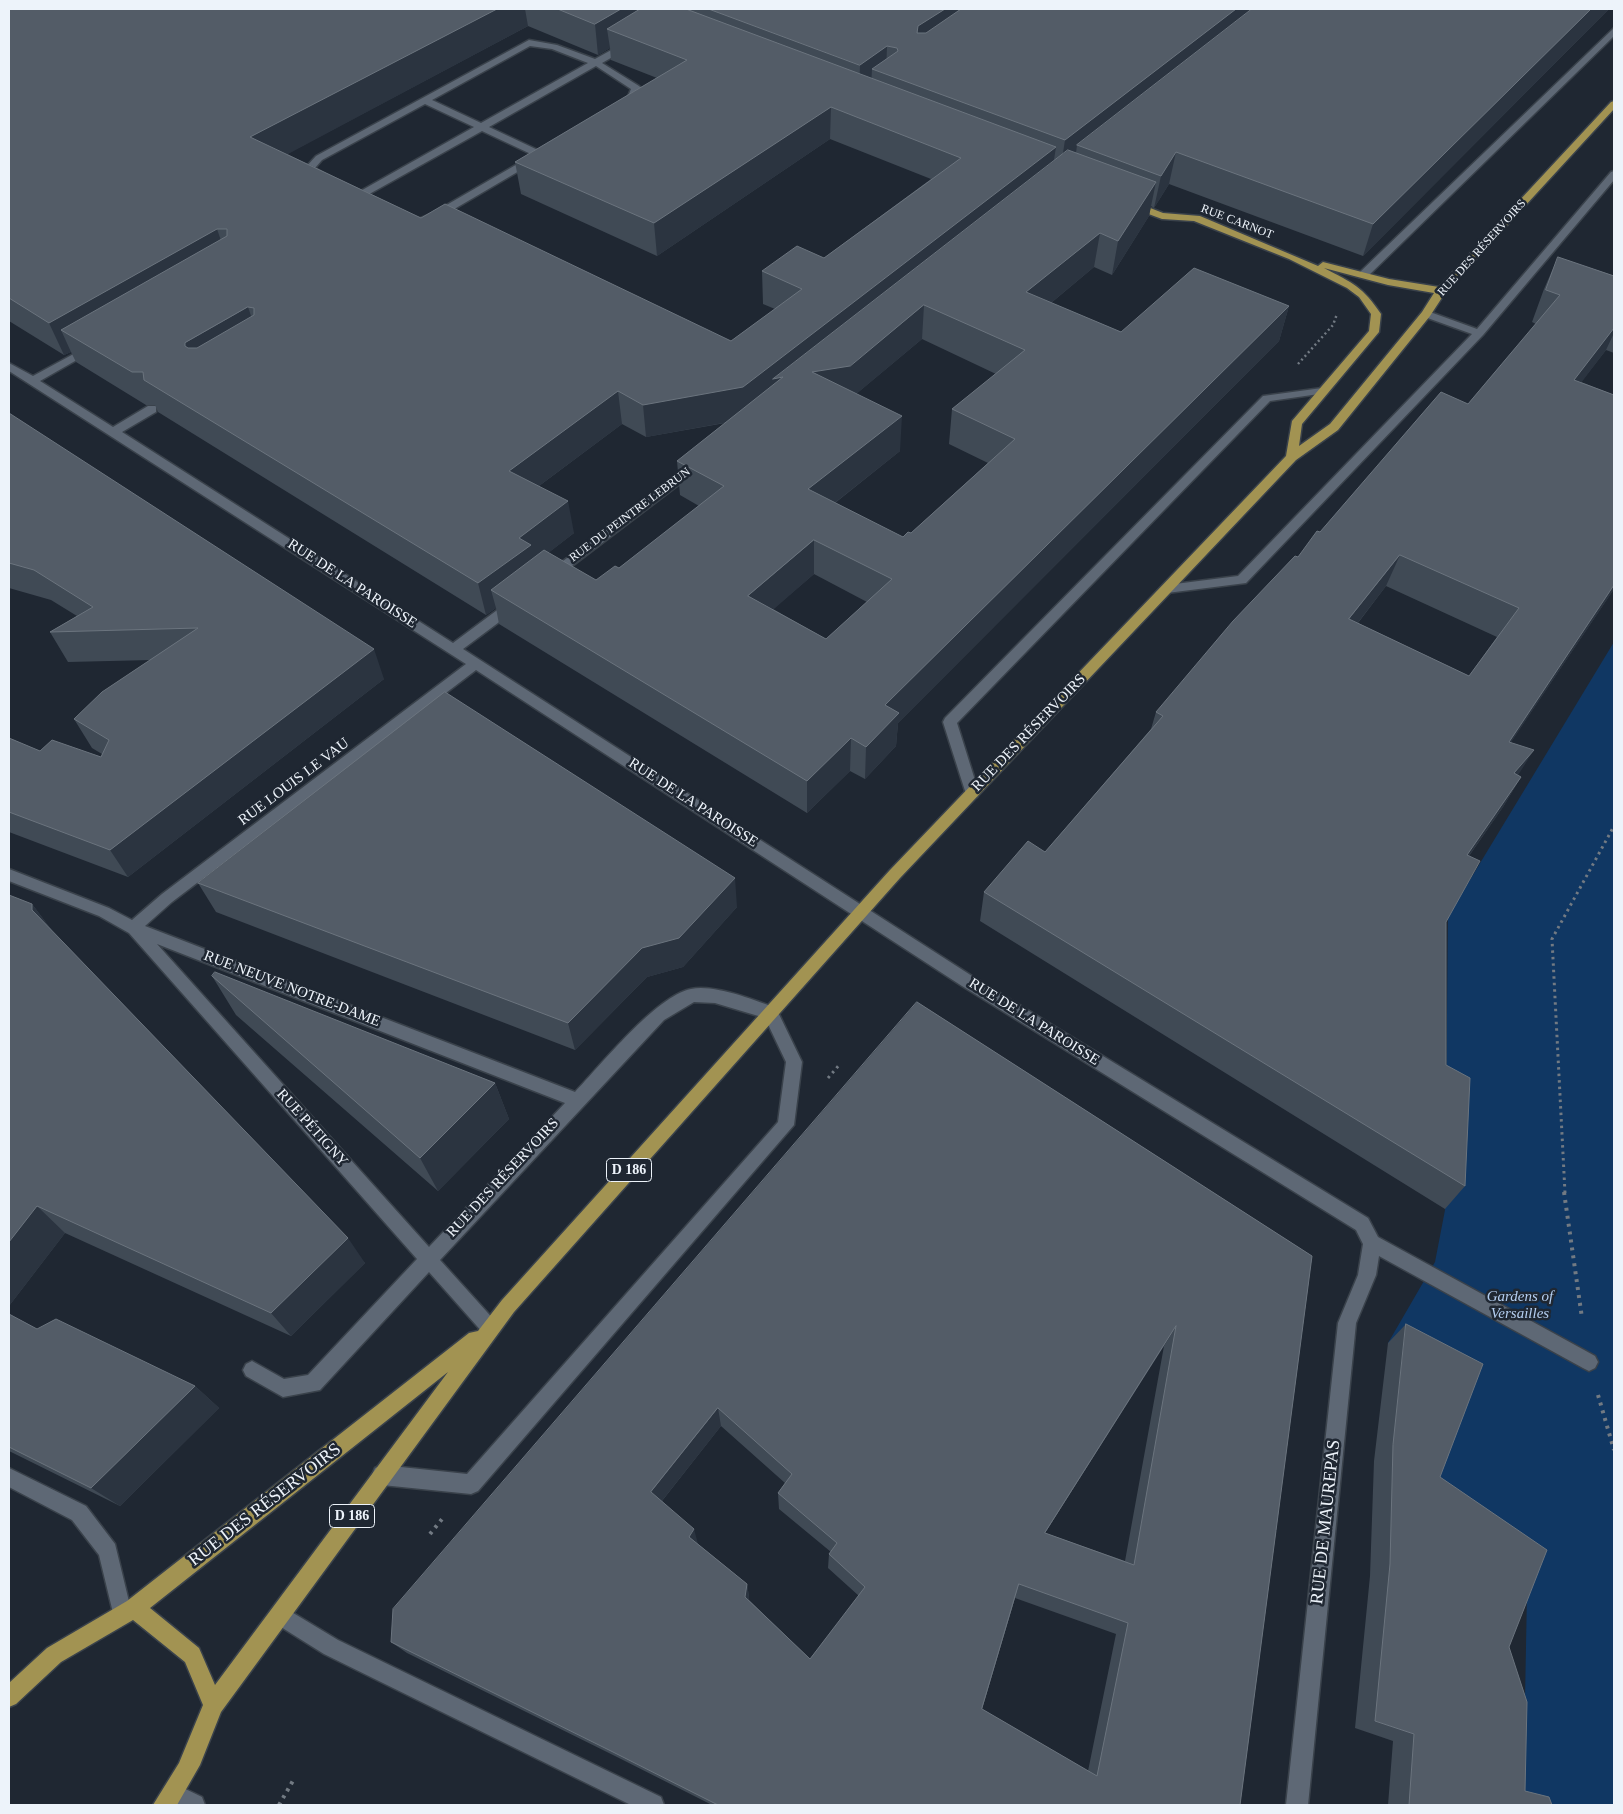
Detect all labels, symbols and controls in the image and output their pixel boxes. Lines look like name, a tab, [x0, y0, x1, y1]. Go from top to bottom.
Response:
street label: RUE DES RÉSERVOIRS	[1435, 197, 1529, 299]
street label: RUE CARNOT	[1199, 202, 1275, 242]
street label: RUE DU PEINTRE LEBRUN	[567, 465, 693, 565]
street label: RUE DE LA PAROISSE	[284, 535, 420, 633]
street label: RUE DES RÉSERVOIRS	[968, 671, 1090, 795]
street label: RUE LOUIS LE VAU	[235, 734, 353, 830]
street label: RUE DE LA PAROISSE	[625, 754, 761, 852]
street label: RUE NEUVE NOTRE-DAME	[201, 947, 383, 1031]
street label: RUE DE LA PAROISSE	[965, 974, 1103, 1070]
street label: RUE PÉTIGNY	[273, 1086, 351, 1170]
street label: RUE DES RÉSERVOIRS	[443, 1115, 563, 1241]
road number: D 186	[606, 1158, 652, 1182]
park label: Gardens of Versailles	[1487, 1288, 1553, 1323]
street label: RUE DES RÉSERVOIRS	[184, 1439, 346, 1571]
street label: RUE DE MAUREPAS	[1307, 1439, 1345, 1605]
road number: D 186	[330, 1504, 374, 1528]

